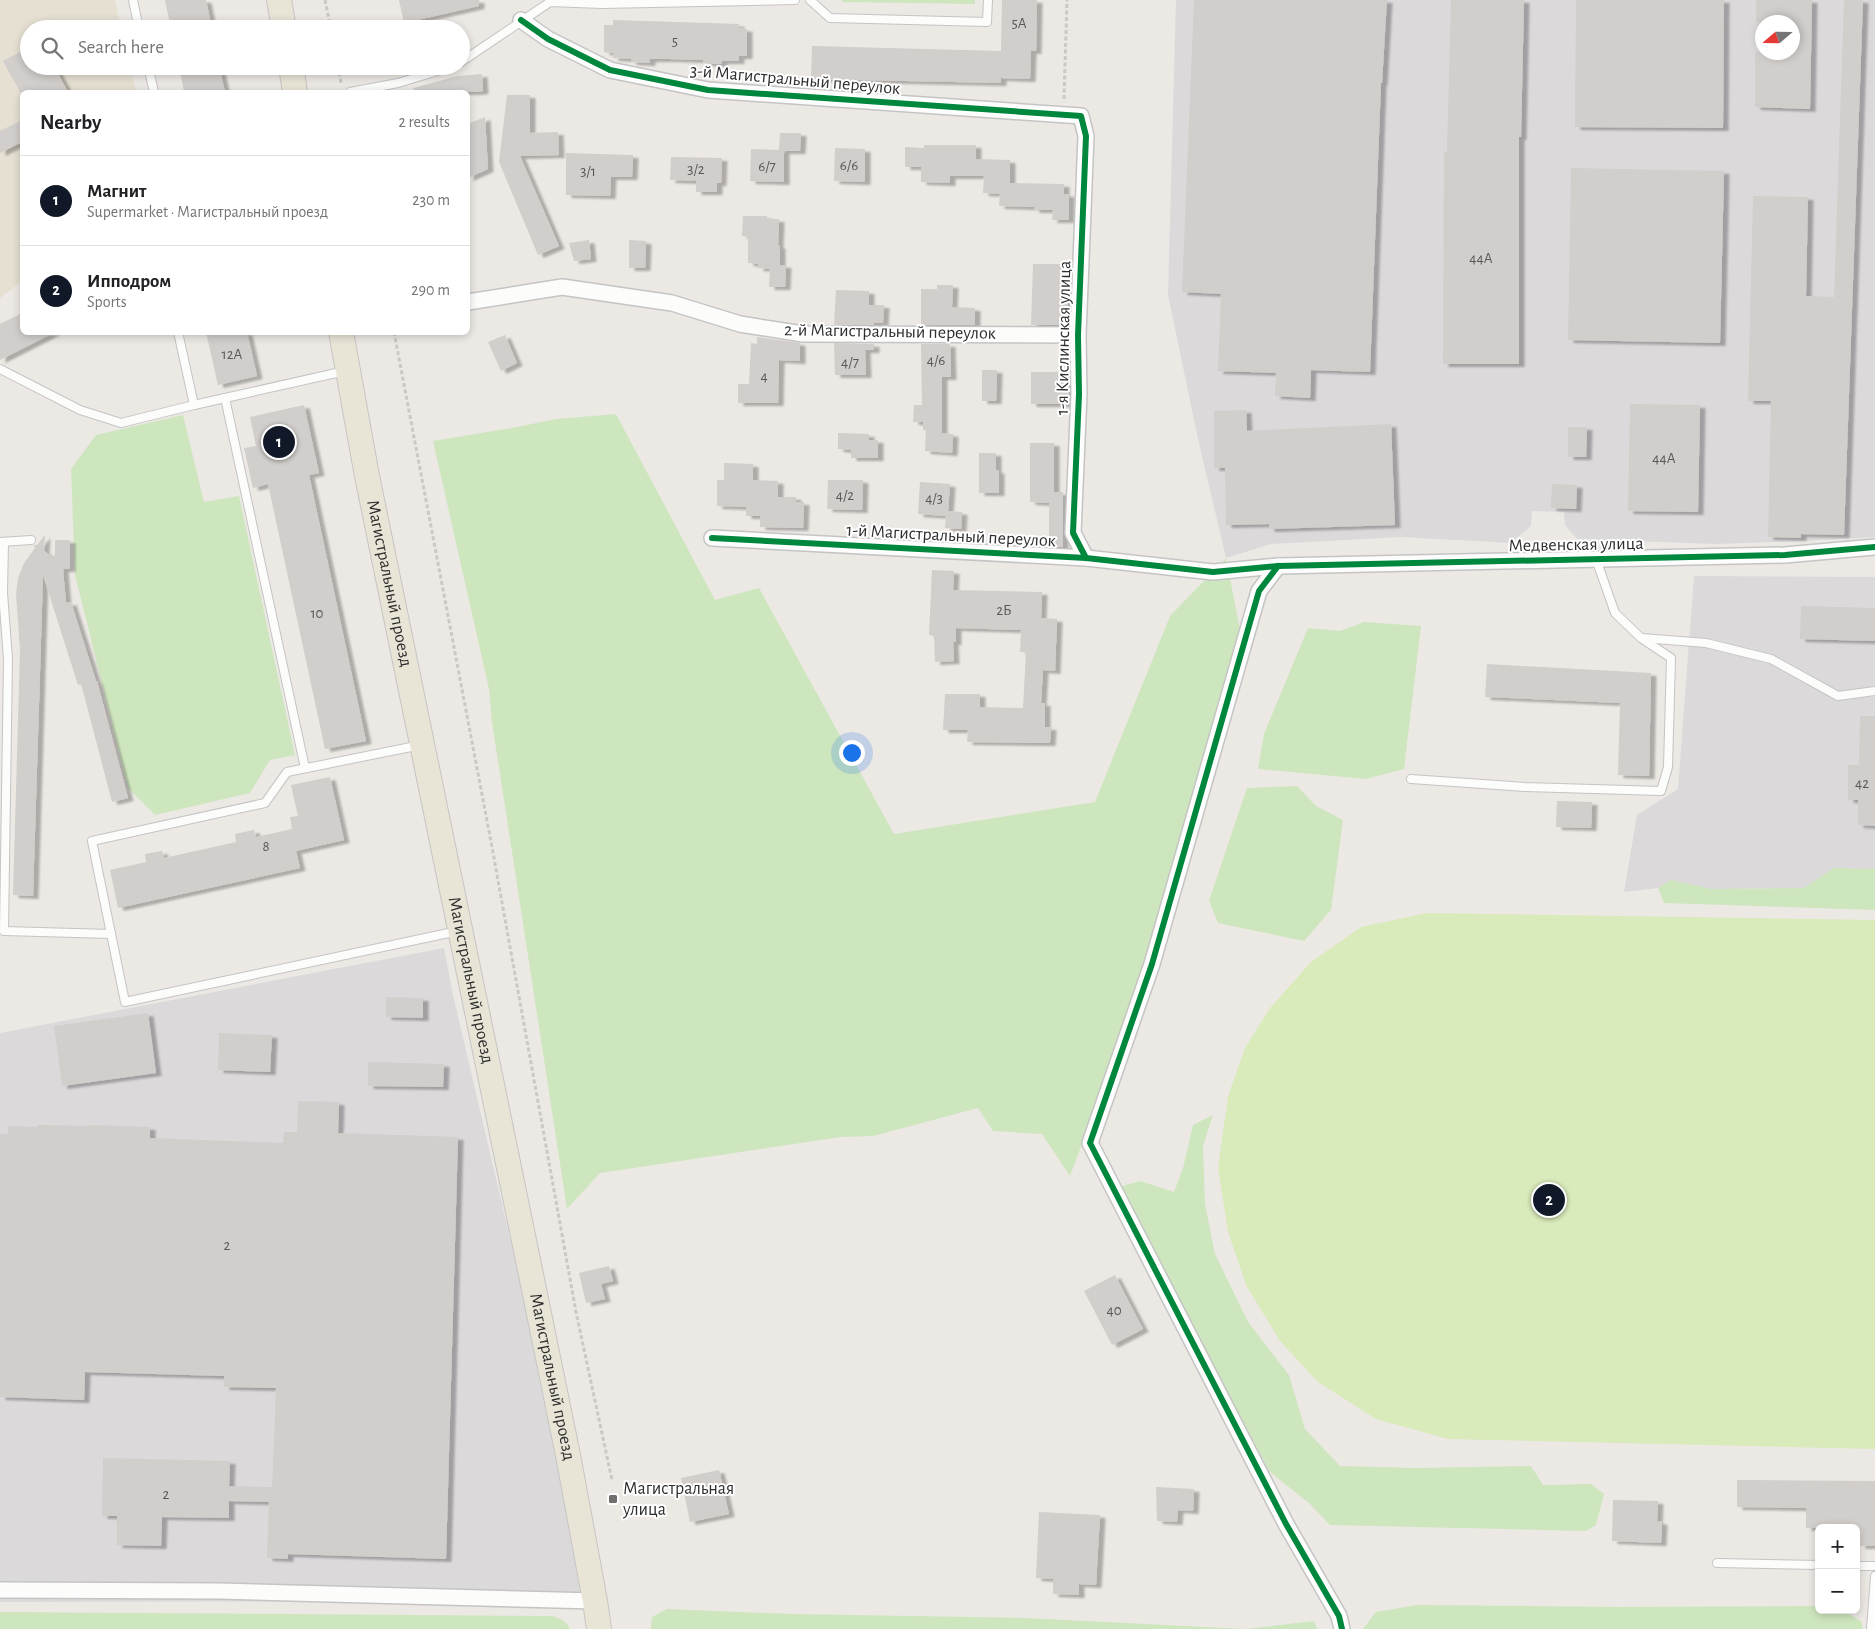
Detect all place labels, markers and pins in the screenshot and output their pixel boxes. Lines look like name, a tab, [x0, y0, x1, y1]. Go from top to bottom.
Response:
pin: 1	[263, 423, 295, 461]
pin: 2	[1533, 1181, 1565, 1219]
place label: Магистральная улица	[622, 1480, 734, 1519]
marker: Магистральная улица	[607, 1493, 619, 1505]

